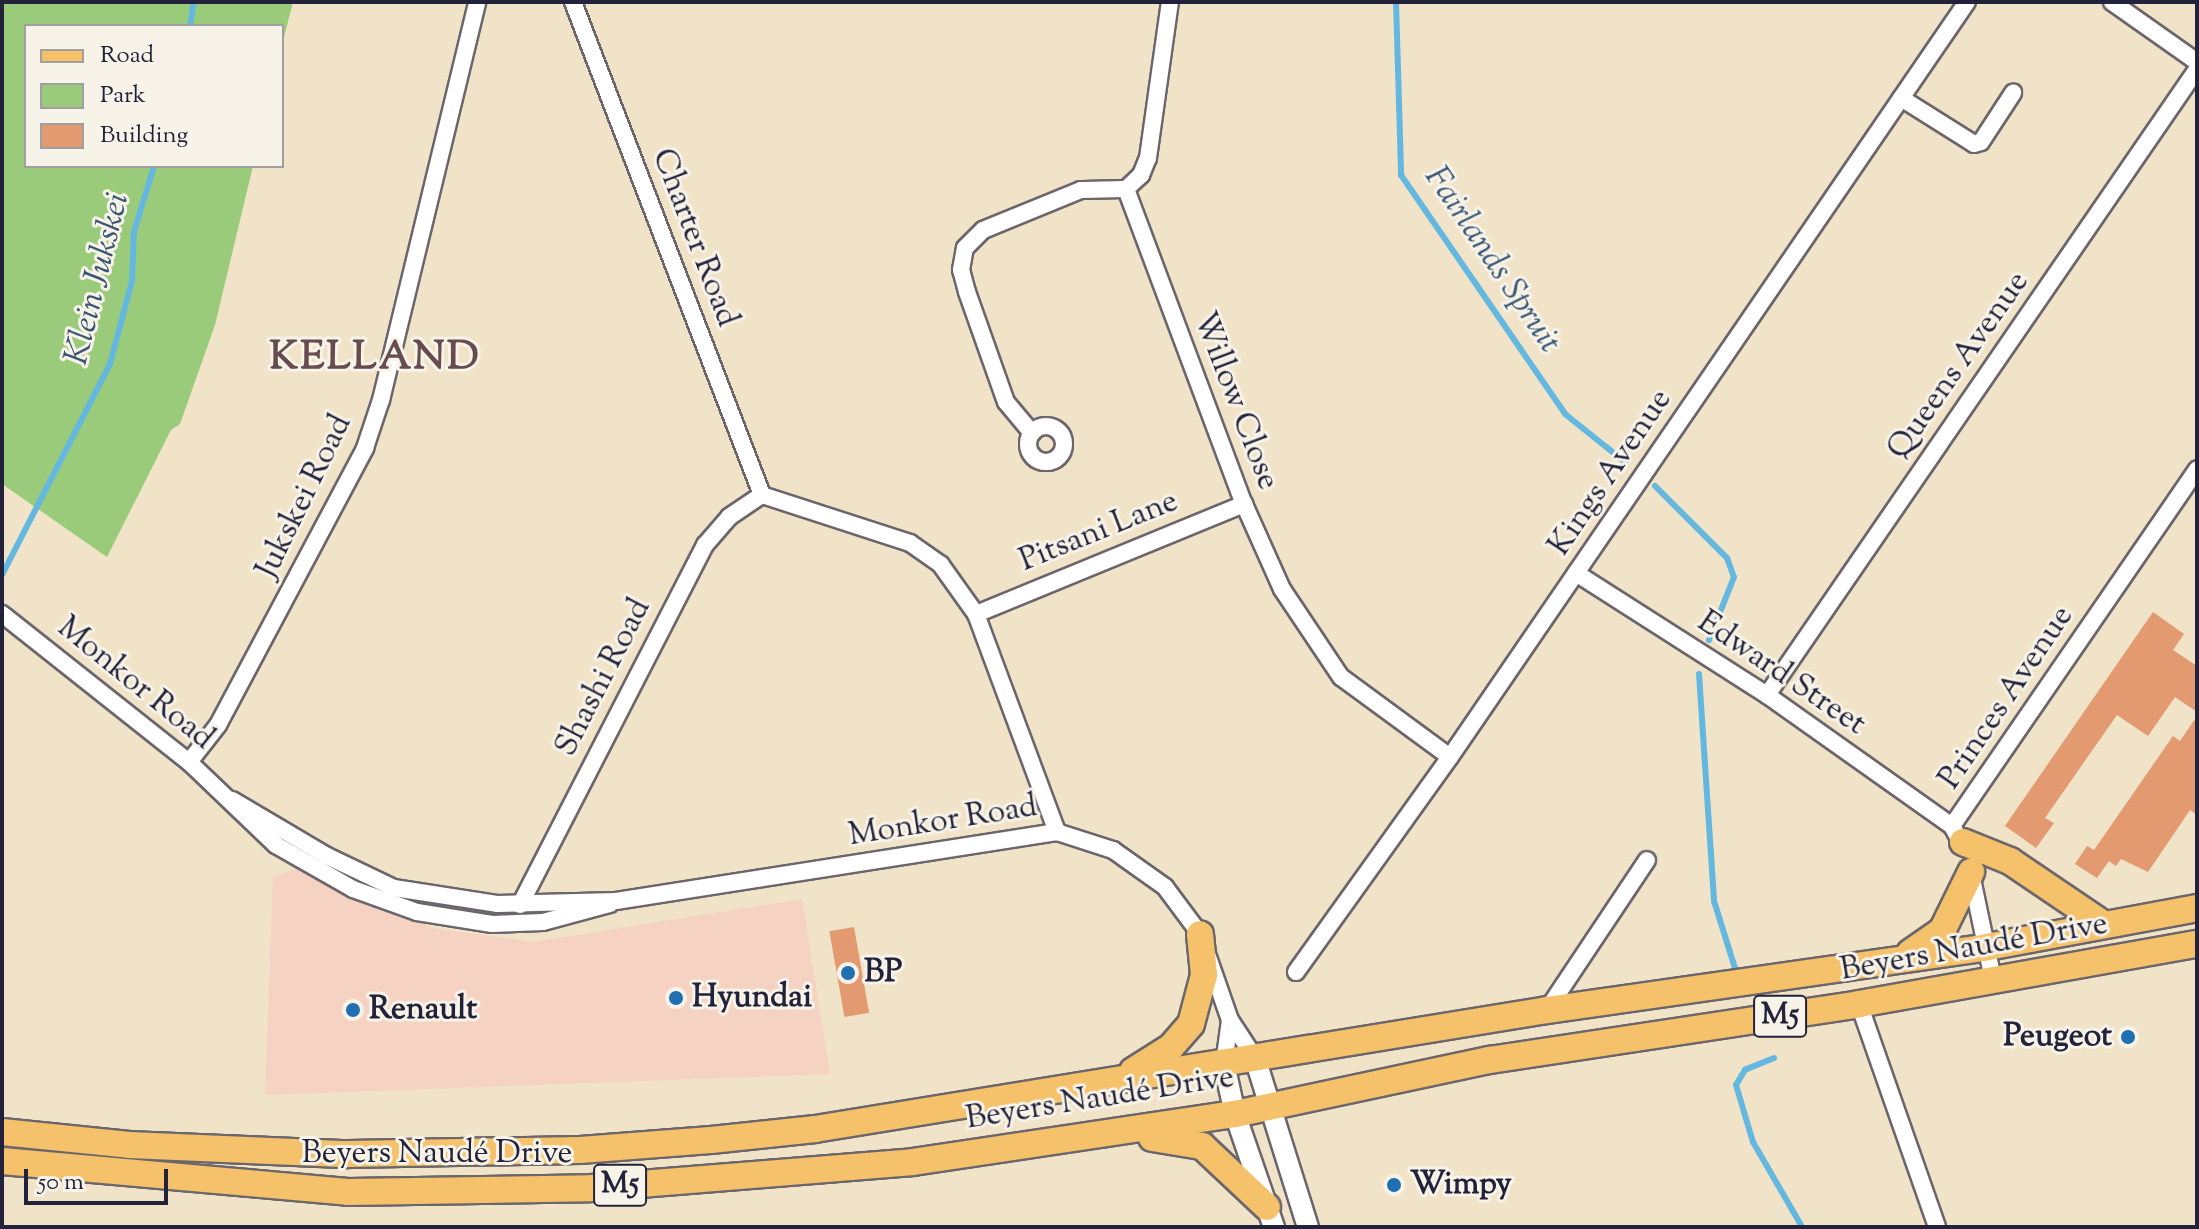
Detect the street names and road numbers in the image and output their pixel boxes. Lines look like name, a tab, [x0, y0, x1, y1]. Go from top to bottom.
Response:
street label: Charter Road	[642, 144, 746, 332]
street label: Queens Avenue	[1880, 265, 2038, 467]
street label: Willow Close	[1184, 307, 1286, 495]
street label: Kings Avenue	[1541, 382, 1681, 564]
street label: Jukskei Road	[249, 409, 361, 585]
street label: Pitsani Lane	[1014, 483, 1184, 581]
street label: Shashi Road	[548, 593, 660, 763]
street label: Princes Avenue	[1932, 599, 2082, 797]
street label: Edward Street	[1689, 604, 1873, 744]
street label: Monkor Road	[49, 609, 221, 759]
street label: Monkor Road	[846, 788, 1040, 856]
street label: Beyers Naudé Drive	[1837, 906, 2111, 990]
road number: M5	[1752, 990, 1808, 1042]
street label: Beyers Naudé Drive	[963, 1059, 1237, 1139]
street label: Beyers Naudé Drive	[302, 1135, 572, 1173]
road number: M5	[592, 1159, 648, 1211]

